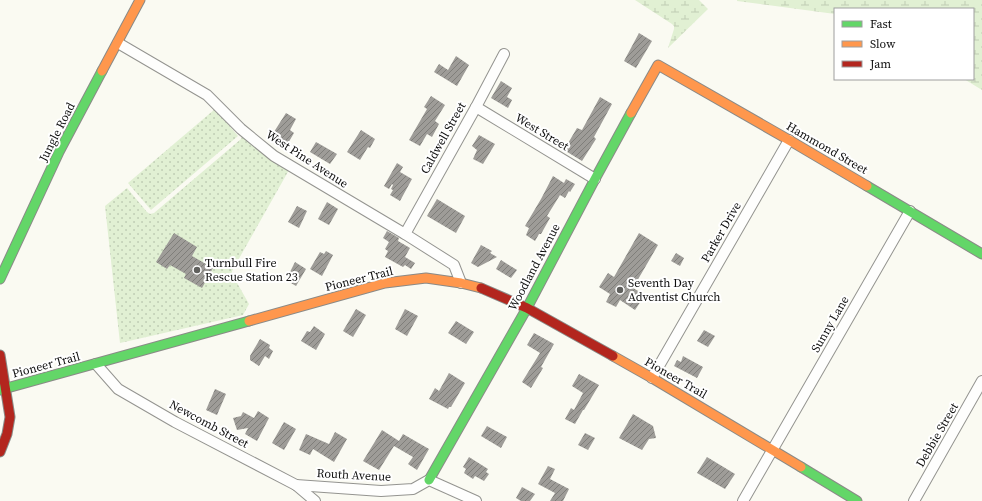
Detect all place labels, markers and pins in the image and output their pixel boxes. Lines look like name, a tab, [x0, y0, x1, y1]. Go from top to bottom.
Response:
place label: Turnbull Fire Rescue Station 23	[205, 255, 298, 285]
marker: Turnbull Fire Rescue Station 23	[192, 265, 202, 275]
place label: Seventh Day Adventist Church	[628, 275, 721, 305]
marker: Seventh Day Adventist Church	[615, 285, 625, 295]

